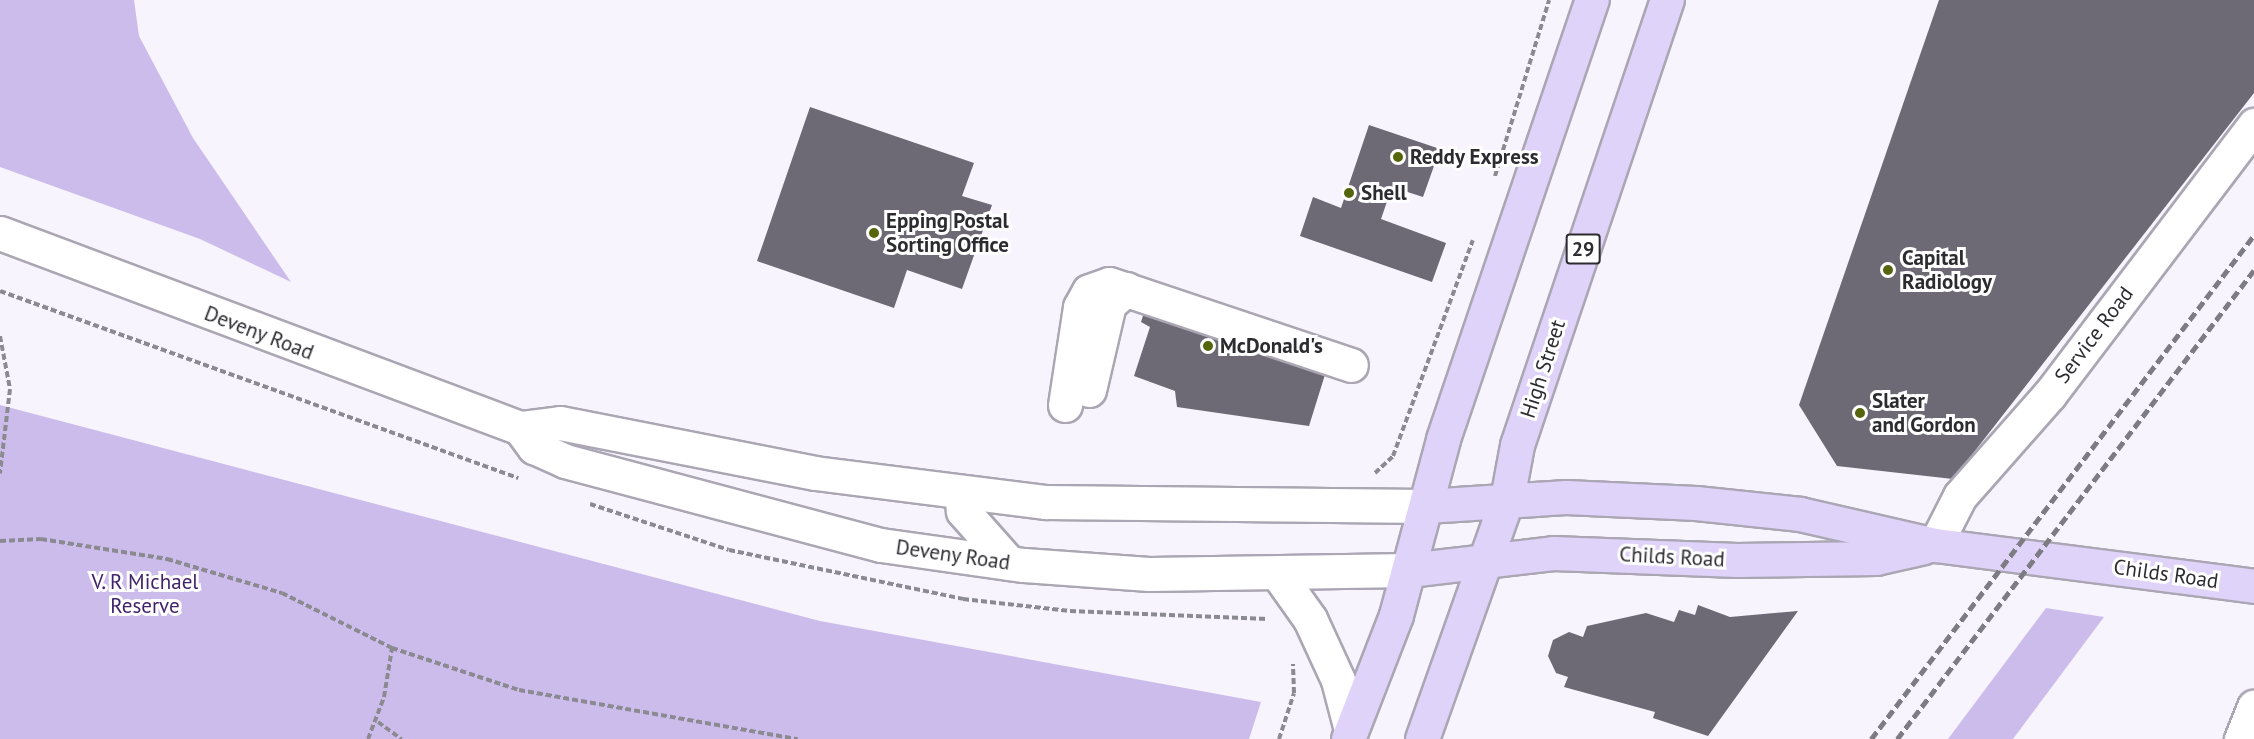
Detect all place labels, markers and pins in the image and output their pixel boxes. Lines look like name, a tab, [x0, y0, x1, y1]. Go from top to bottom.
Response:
place label: Reddy Express	[1410, 144, 1539, 170]
marker: Reddy Express	[1391, 150, 1405, 164]
place label: Shell	[1361, 180, 1407, 206]
marker: Shell	[1342, 186, 1356, 200]
place label: Epping Postal Sorting Office	[886, 208, 1009, 258]
marker: Epping Postal Sorting Office	[867, 226, 881, 240]
place label: Capital Radiology	[1902, 245, 1992, 295]
marker: Capital Radiology	[1879, 261, 1897, 279]
place label: McDonald's	[1220, 333, 1323, 359]
marker: McDonald's	[1201, 339, 1215, 353]
place label: Slater and Gordon	[1872, 388, 1976, 438]
marker: Slater and Gordon	[1853, 406, 1867, 420]

